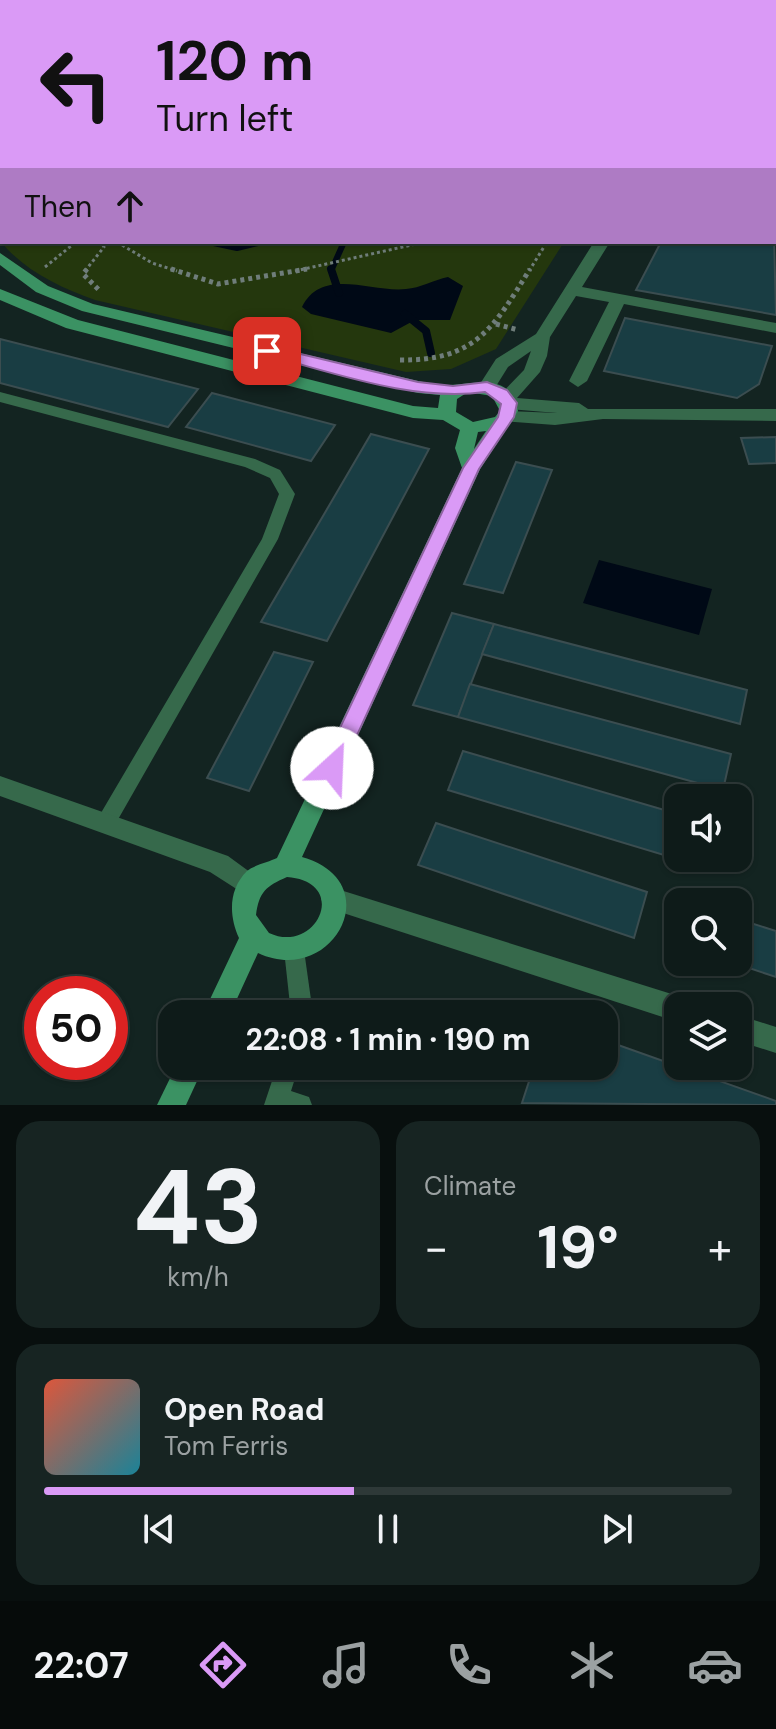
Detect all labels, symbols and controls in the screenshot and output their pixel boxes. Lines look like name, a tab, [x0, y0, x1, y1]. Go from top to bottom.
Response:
text: 120 m	[156, 24, 314, 97]
icon: left	[24, 32, 128, 136]
text: Turn left	[156, 95, 293, 142]
icon: ahead	[108, 184, 152, 228]
text: Then	[24, 187, 92, 226]
pin	[233, 317, 301, 385]
icon: arrive	[245, 329, 289, 373]
position arrow	[290, 726, 374, 810]
map controls	[664, 784, 752, 1080]
button: sound	[664, 784, 752, 872]
button: search	[664, 888, 752, 976]
speed limit sign: 50	[24, 976, 128, 1080]
button: layers	[664, 992, 752, 1080]
text: 22:08 · 1 min · 190 m	[246, 1020, 530, 1059]
text: 43	[133, 1140, 263, 1275]
text: Climate	[424, 1169, 516, 1203]
text: 19°	[537, 1208, 619, 1287]
text: −	[424, 1219, 448, 1277]
text: +	[708, 1219, 732, 1277]
text: km/h	[167, 1260, 229, 1294]
text: Open Road	[164, 1390, 324, 1429]
text: Tom Ferris	[164, 1429, 288, 1463]
icon: previous	[137, 1507, 181, 1551]
icon: pause	[366, 1507, 410, 1551]
icon: next	[595, 1507, 639, 1551]
icon: directions	[195, 1637, 251, 1693]
icon: music	[318, 1637, 374, 1693]
icon: phone	[441, 1637, 497, 1693]
icon: climate	[564, 1637, 620, 1693]
icon: car	[687, 1637, 743, 1693]
text: 22:07	[33, 1642, 129, 1689]

